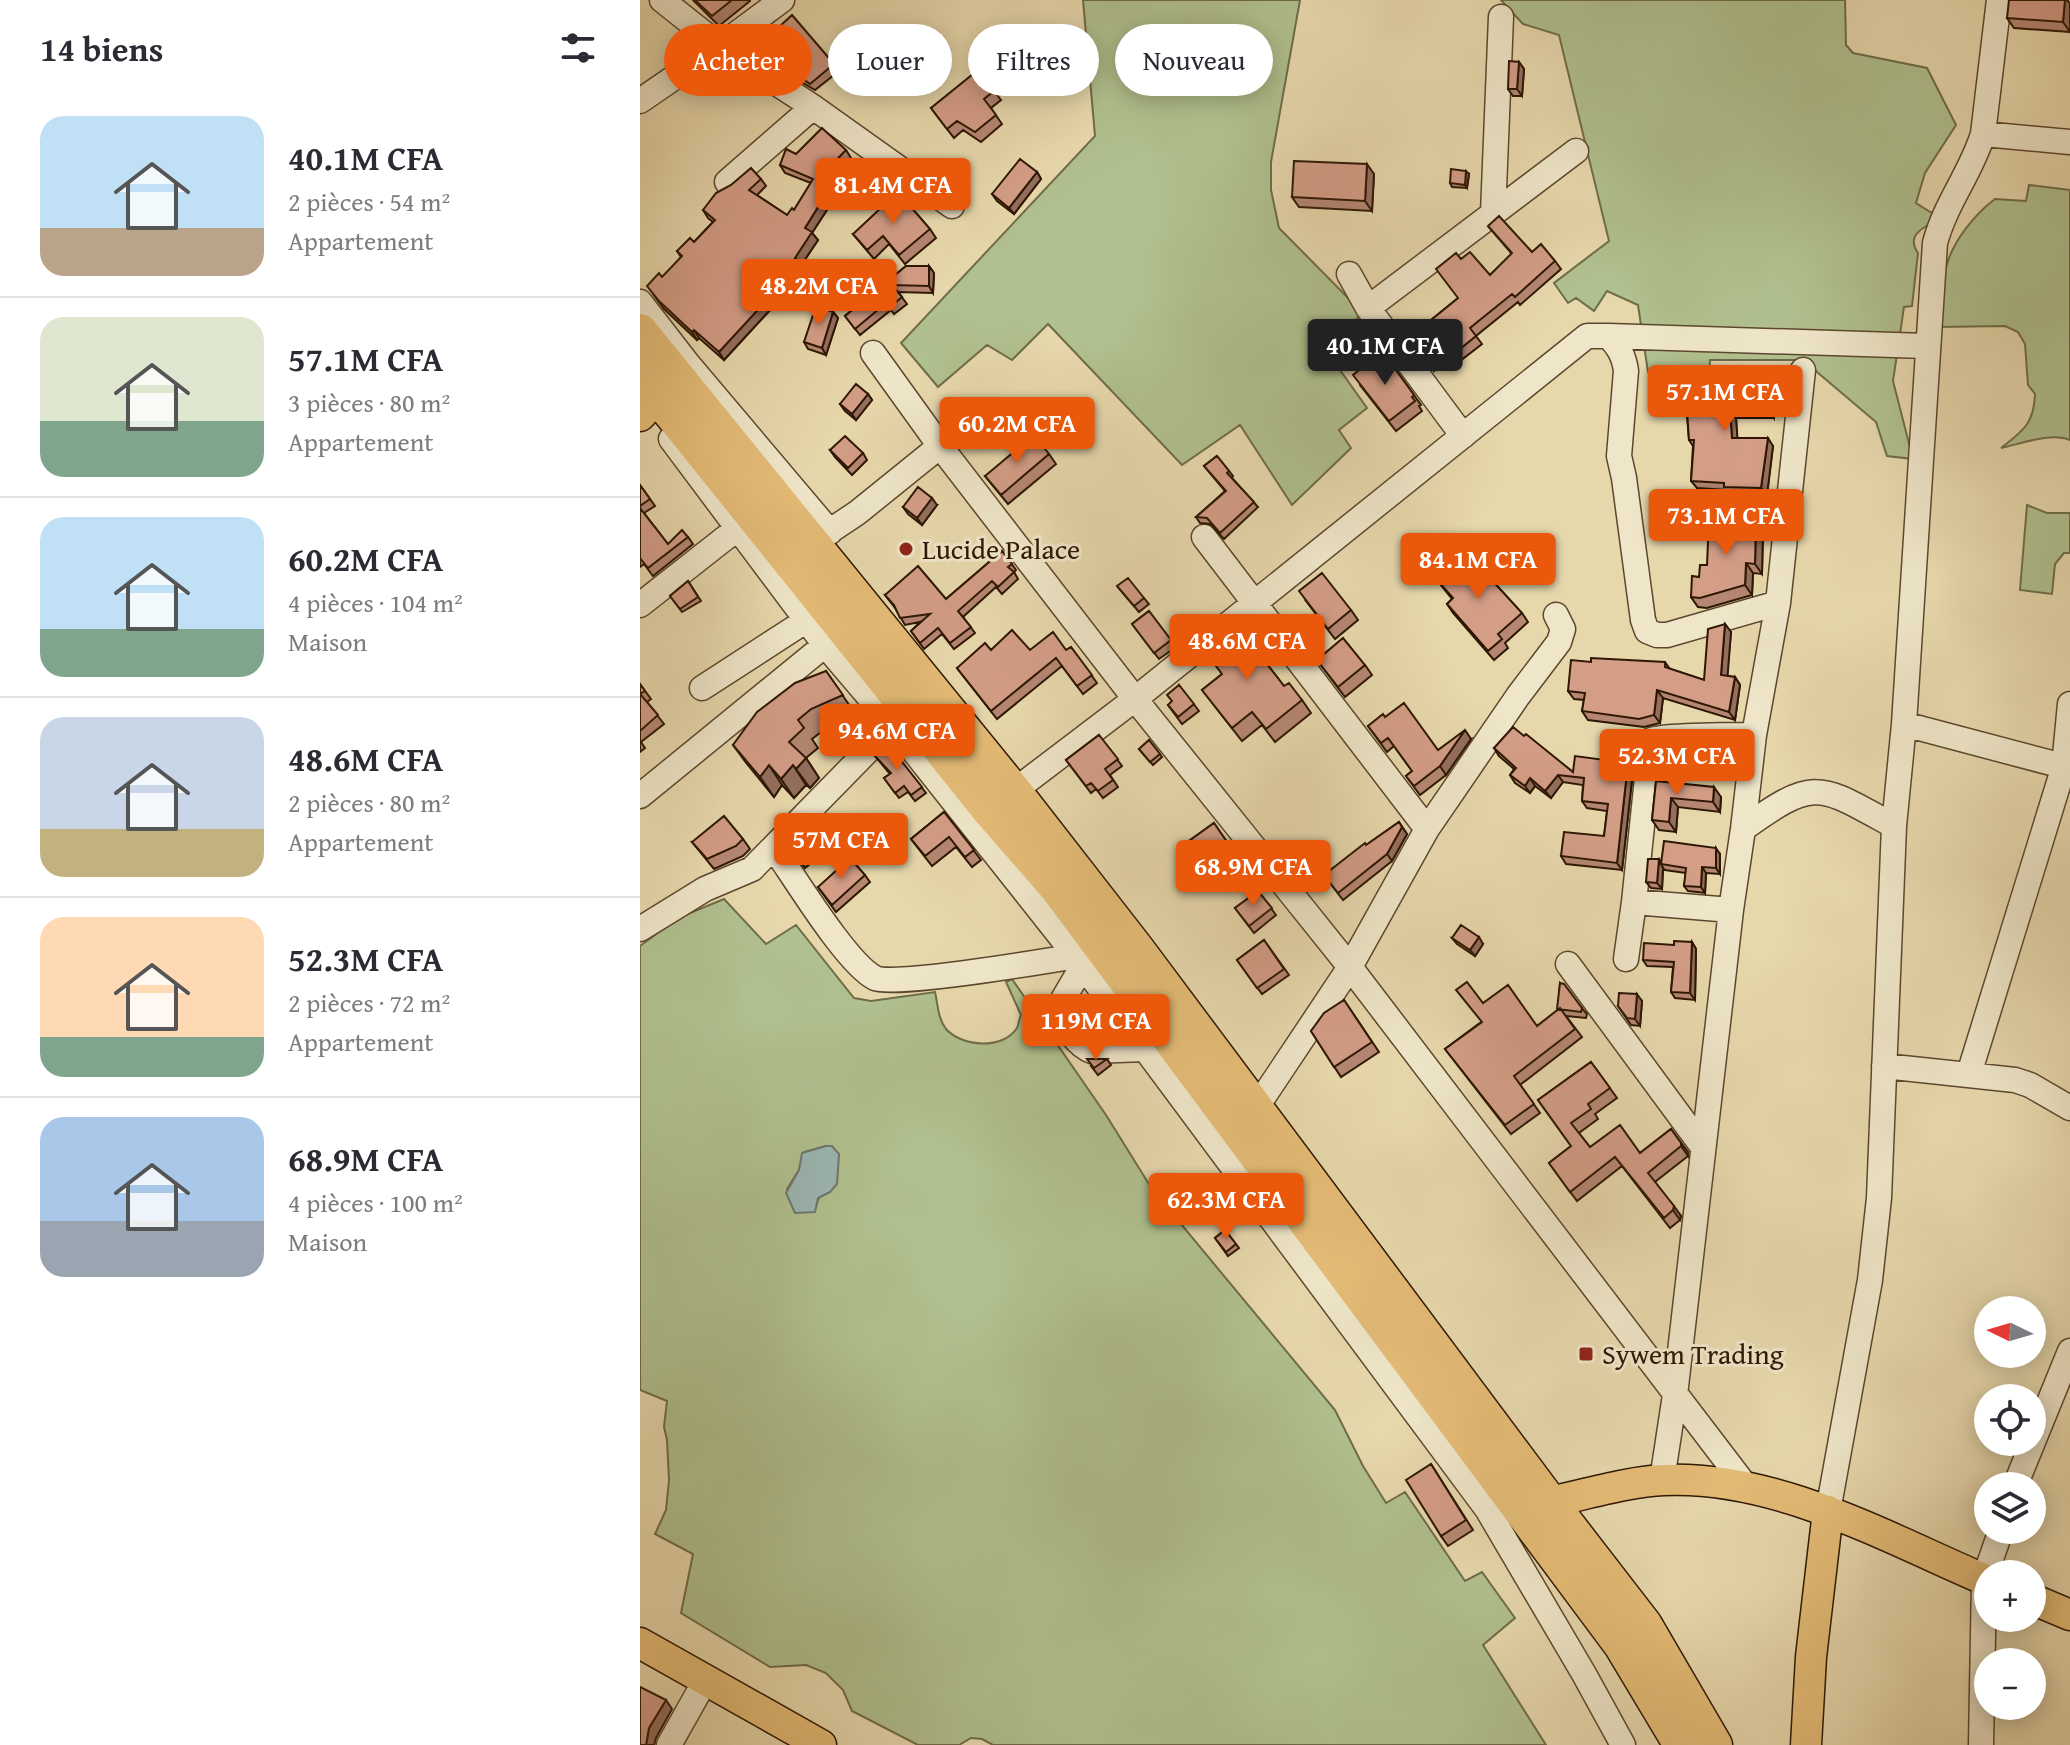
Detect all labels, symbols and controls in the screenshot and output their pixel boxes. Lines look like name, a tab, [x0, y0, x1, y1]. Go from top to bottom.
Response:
text: 14 biens	[40, 24, 163, 73]
chip: Acheter	[664, 24, 812, 96]
chip: Louer	[828, 24, 952, 96]
chip: Filtres	[968, 24, 1099, 96]
chip: Nouveau	[1115, 24, 1273, 96]
icon: filters	[556, 26, 600, 70]
text: 40.1M CFA	[288, 133, 443, 182]
icon: home	[104, 148, 200, 244]
pin: 81.4M CFA	[801, 158, 985, 226]
text: 81.4M CFA	[834, 164, 952, 203]
text: 2 pièces · 54 m²	[288, 182, 450, 221]
text: Appartement	[288, 221, 433, 260]
pin: 48.2M CFA	[727, 259, 911, 327]
text: 48.2M CFA	[760, 265, 878, 304]
pin: 40.1M CFA	[1293, 319, 1477, 387]
text: 40.1M CFA	[1326, 325, 1444, 364]
text: 57.1M CFA	[288, 334, 443, 383]
icon: home	[104, 349, 200, 445]
pin: 57.1M CFA	[1633, 365, 1817, 433]
text: 57.1M CFA	[1666, 371, 1784, 410]
text: 3 pièces · 80 m²	[288, 383, 450, 422]
pin: 60.2M CFA	[925, 397, 1109, 465]
text: 60.2M CFA	[958, 403, 1076, 442]
text: Appartement	[288, 422, 433, 461]
pin: 73.1M CFA	[1634, 489, 1818, 557]
text: 73.1M CFA	[1667, 495, 1785, 534]
place label: Lucide Palace	[922, 528, 1080, 569]
pin: 84.1M CFA	[1386, 533, 1570, 601]
text: 60.2M CFA	[288, 534, 443, 583]
text: 84.1M CFA	[1419, 539, 1537, 578]
marker: Lucide Palace	[897, 540, 915, 558]
icon: home	[104, 549, 200, 645]
text: 4 pièces · 104 m²	[288, 583, 463, 622]
pin: 48.6M CFA	[1155, 614, 1339, 682]
text: 48.6M CFA	[1188, 620, 1306, 659]
text: Maison	[288, 622, 367, 661]
pin: 94.6M CFA	[805, 704, 989, 772]
text: 94.6M CFA	[838, 710, 956, 749]
pin: 52.3M CFA	[1585, 729, 1769, 797]
text: 48.6M CFA	[288, 734, 443, 783]
text: 52.3M CFA	[1618, 735, 1736, 774]
icon: home	[104, 749, 200, 845]
text: 2 pièces · 80 m²	[288, 783, 450, 822]
pin: 57M CFA	[767, 813, 915, 881]
text: 57M CFA	[792, 819, 890, 858]
text: Appartement	[288, 822, 433, 861]
pin: 68.9M CFA	[1161, 840, 1345, 908]
text: 68.9M CFA	[1194, 846, 1312, 885]
text: 52.3M CFA	[288, 934, 443, 983]
icon: home	[104, 949, 200, 1045]
text: 2 pièces · 72 m²	[288, 983, 450, 1022]
pin: 119M CFA	[1013, 994, 1179, 1062]
text: 119M CFA	[1040, 1000, 1152, 1039]
text: Appartement	[288, 1022, 433, 1061]
text: 68.9M CFA	[288, 1134, 443, 1183]
icon: home	[104, 1149, 200, 1245]
pin: 62.3M CFA	[1134, 1173, 1318, 1241]
text: 62.3M CFA	[1167, 1179, 1285, 1218]
text: 4 pièces · 100 m²	[288, 1183, 463, 1222]
text: Maison	[288, 1222, 367, 1261]
north arrow	[1974, 1296, 2046, 1368]
map controls	[1974, 1296, 2046, 1720]
place label: Sywem Trading	[1602, 1333, 1784, 1374]
marker: Sywem Trading	[1577, 1345, 1595, 1363]
button: locate	[1974, 1384, 2046, 1456]
button: layers	[1974, 1472, 2046, 1544]
button: +	[1974, 1560, 2046, 1632]
button: −	[1974, 1648, 2046, 1720]

